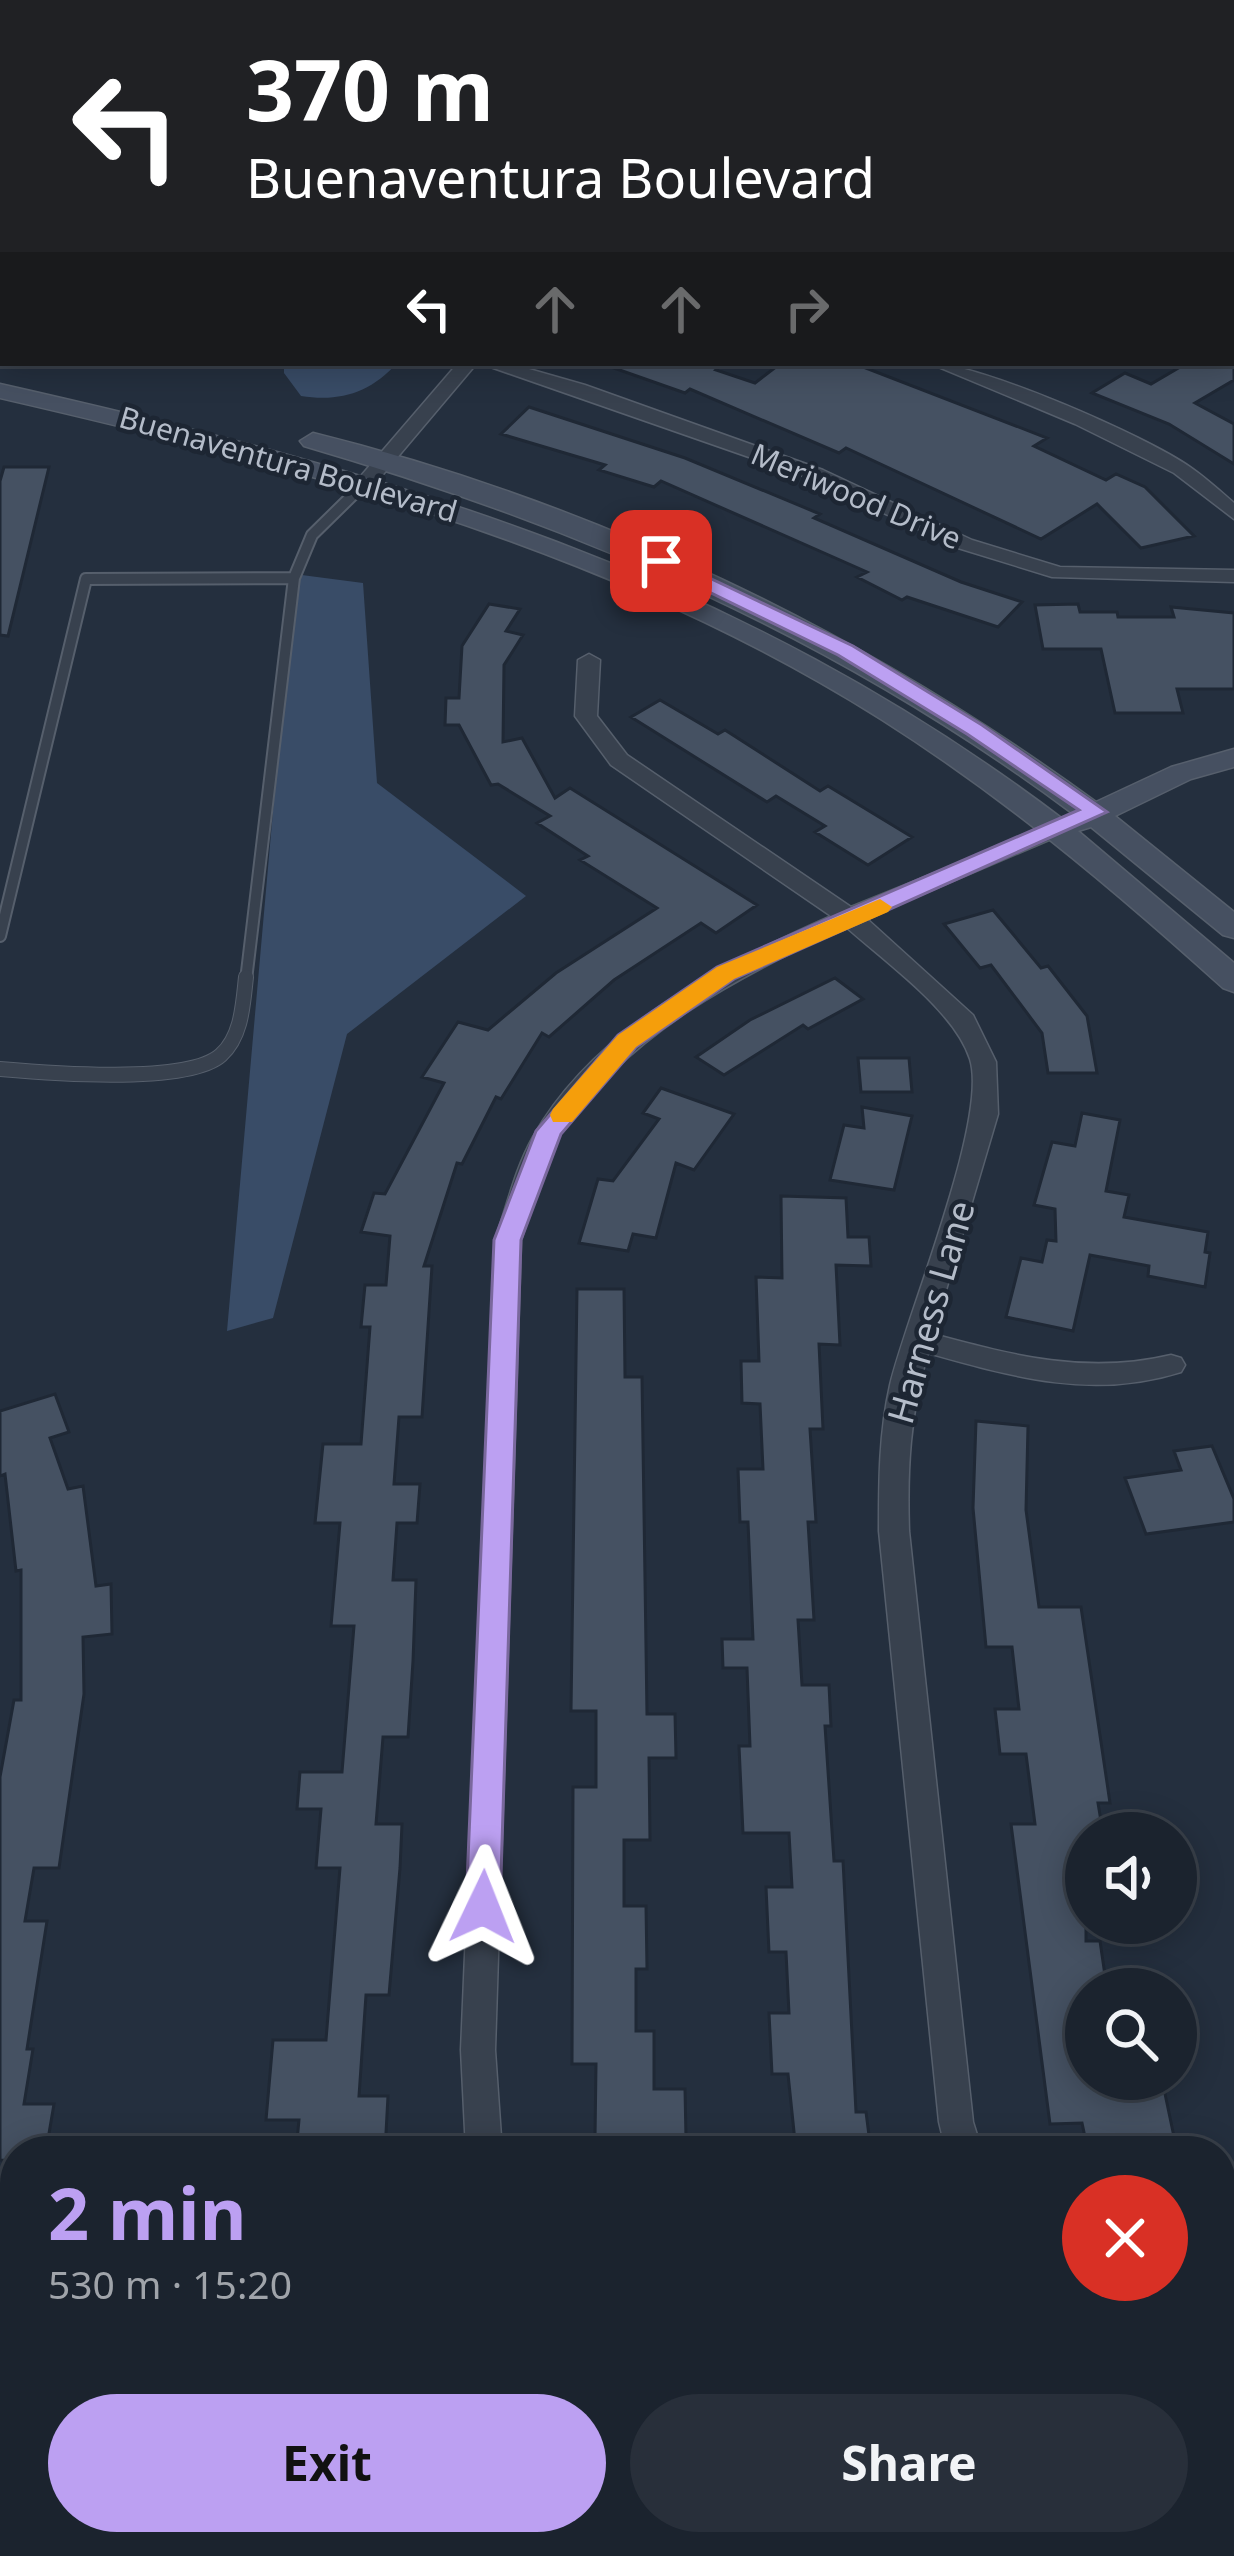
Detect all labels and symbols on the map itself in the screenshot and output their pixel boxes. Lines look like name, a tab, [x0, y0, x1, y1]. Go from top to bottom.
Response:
street label: Buenaventura Boulevard	[115, 396, 462, 531]
street label: Meriwood Drive	[745, 433, 968, 558]
pin	[610, 510, 712, 612]
street label: Harness Lane	[875, 1195, 986, 1429]
position arrow	[420, 1844, 546, 1970]

